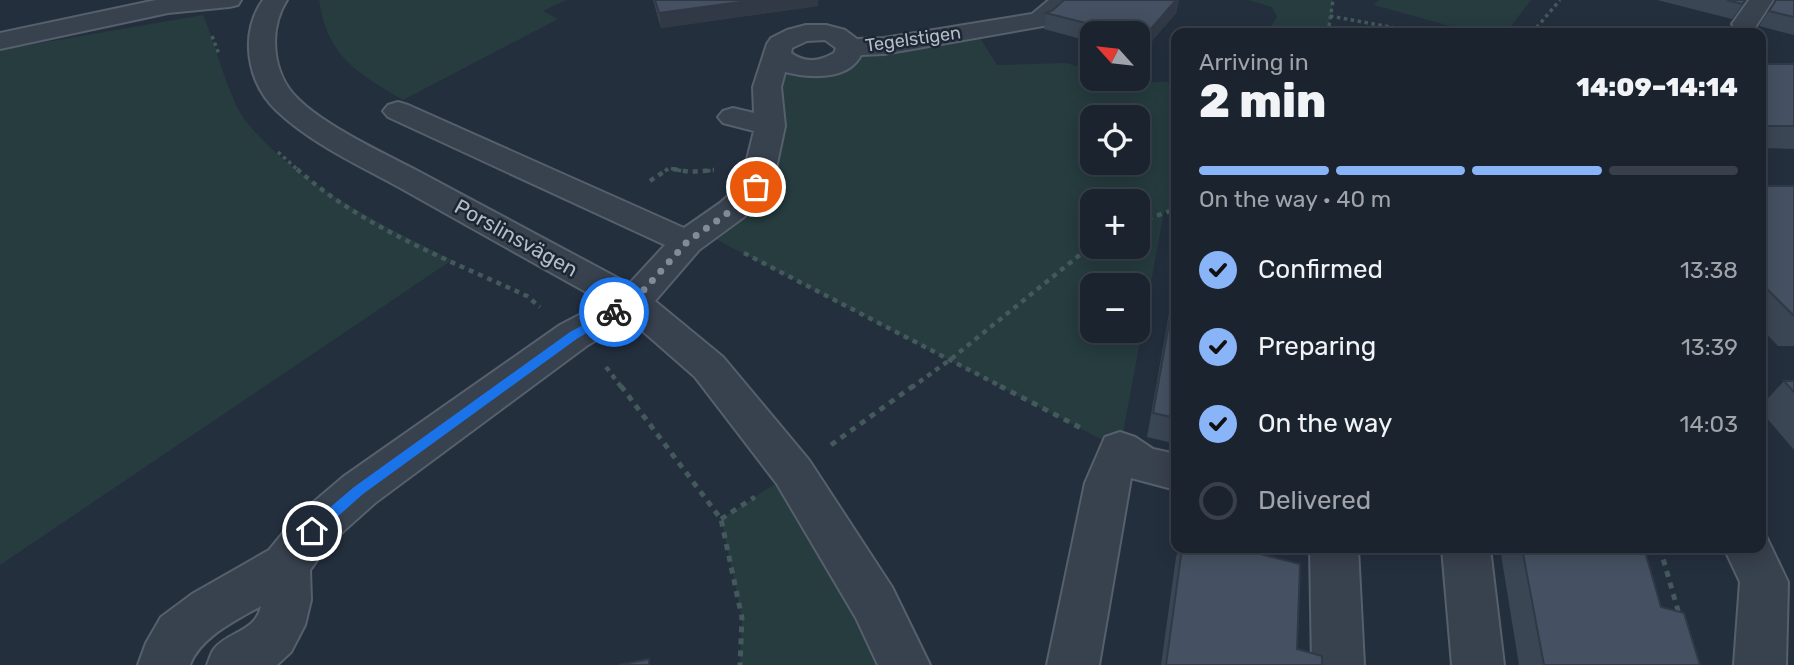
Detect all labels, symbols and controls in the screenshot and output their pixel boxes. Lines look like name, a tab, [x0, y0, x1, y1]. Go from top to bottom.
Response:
street label: Tegelstigen	[864, 21, 962, 57]
north arrow	[1080, 21, 1150, 91]
map controls	[1080, 21, 1150, 343]
text: Arriving in	[1199, 48, 1309, 76]
text: 14:09–14:14	[1576, 72, 1738, 103]
text: 2 min	[1199, 74, 1326, 129]
button: locate	[1080, 105, 1150, 175]
pin	[726, 157, 786, 217]
icon: bag	[737, 168, 775, 206]
text: On the way · 40 m	[1199, 185, 1391, 213]
button: +	[1080, 189, 1150, 259]
street label: Porslinsvägen	[450, 193, 582, 282]
icon: check	[1199, 251, 1237, 289]
text: Confirmed	[1258, 254, 1383, 285]
text: 13:38	[1680, 256, 1738, 284]
button: −	[1080, 273, 1150, 343]
courier	[579, 277, 649, 347]
icon: bike	[595, 293, 633, 331]
icon: check	[1199, 328, 1237, 366]
text: Preparing	[1258, 331, 1376, 362]
text: 13:39	[1681, 333, 1738, 361]
icon: check	[1199, 405, 1237, 443]
text: On the way	[1258, 408, 1392, 439]
text: 14:03	[1680, 410, 1738, 438]
text: Delivered	[1258, 485, 1371, 516]
pin	[282, 501, 342, 561]
icon: home	[293, 512, 331, 550]

